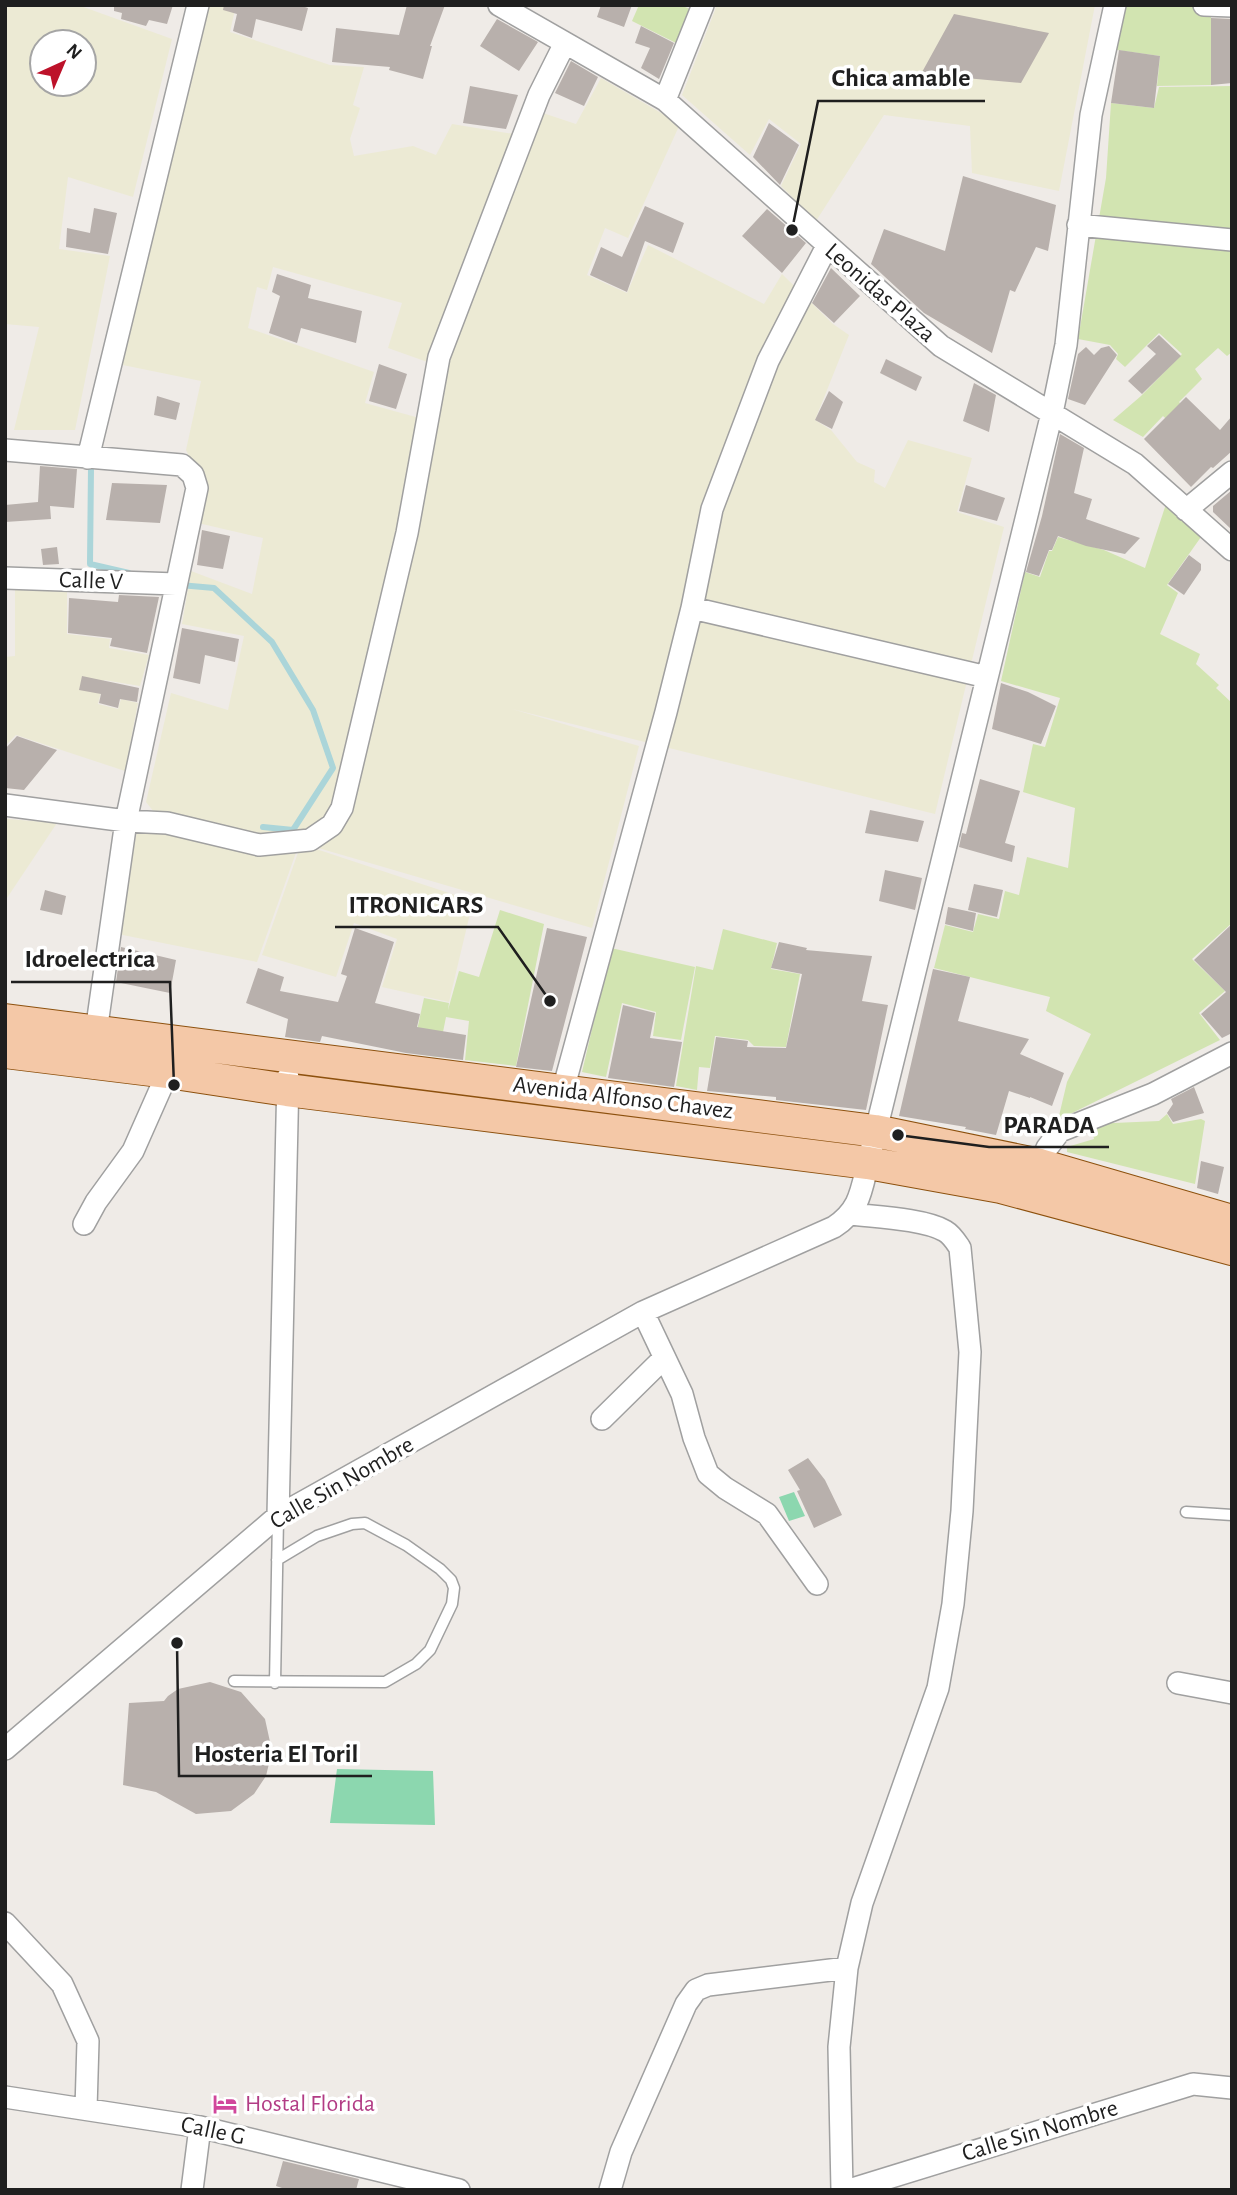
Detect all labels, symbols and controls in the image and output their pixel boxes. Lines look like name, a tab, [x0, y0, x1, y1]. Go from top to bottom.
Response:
north arrow	[28, 28, 98, 98]
text: N	[62, 40, 85, 63]
callout: Chica amable	[818, 54, 985, 101]
text: Chica amable	[832, 65, 970, 91]
street label: Leonidas Plaza	[820, 239, 940, 347]
street label: Calle V	[59, 568, 124, 594]
callout: ITRONICARS	[335, 880, 498, 927]
text: ITRONICARS	[349, 892, 483, 918]
callout: Idroelectrica	[11, 935, 170, 982]
text: Idroelectrica	[25, 946, 155, 972]
street label: Avenida Alfonso Chavez	[512, 1073, 735, 1123]
callout: PARADA	[989, 1100, 1109, 1147]
text: PARADA	[1003, 1112, 1095, 1138]
street label: Calle Sin Nombre	[266, 1432, 418, 1534]
callout: Hosteria El Toril	[179, 1729, 372, 1776]
text: Hosteria El Toril	[194, 1741, 358, 1767]
hotel icon: Hostal Florida	[211, 2090, 239, 2118]
place label: Hostal Florida	[245, 2092, 375, 2116]
street label: Calle Sin Nombre	[959, 2096, 1121, 2166]
street label: Calle G	[179, 2113, 247, 2149]

